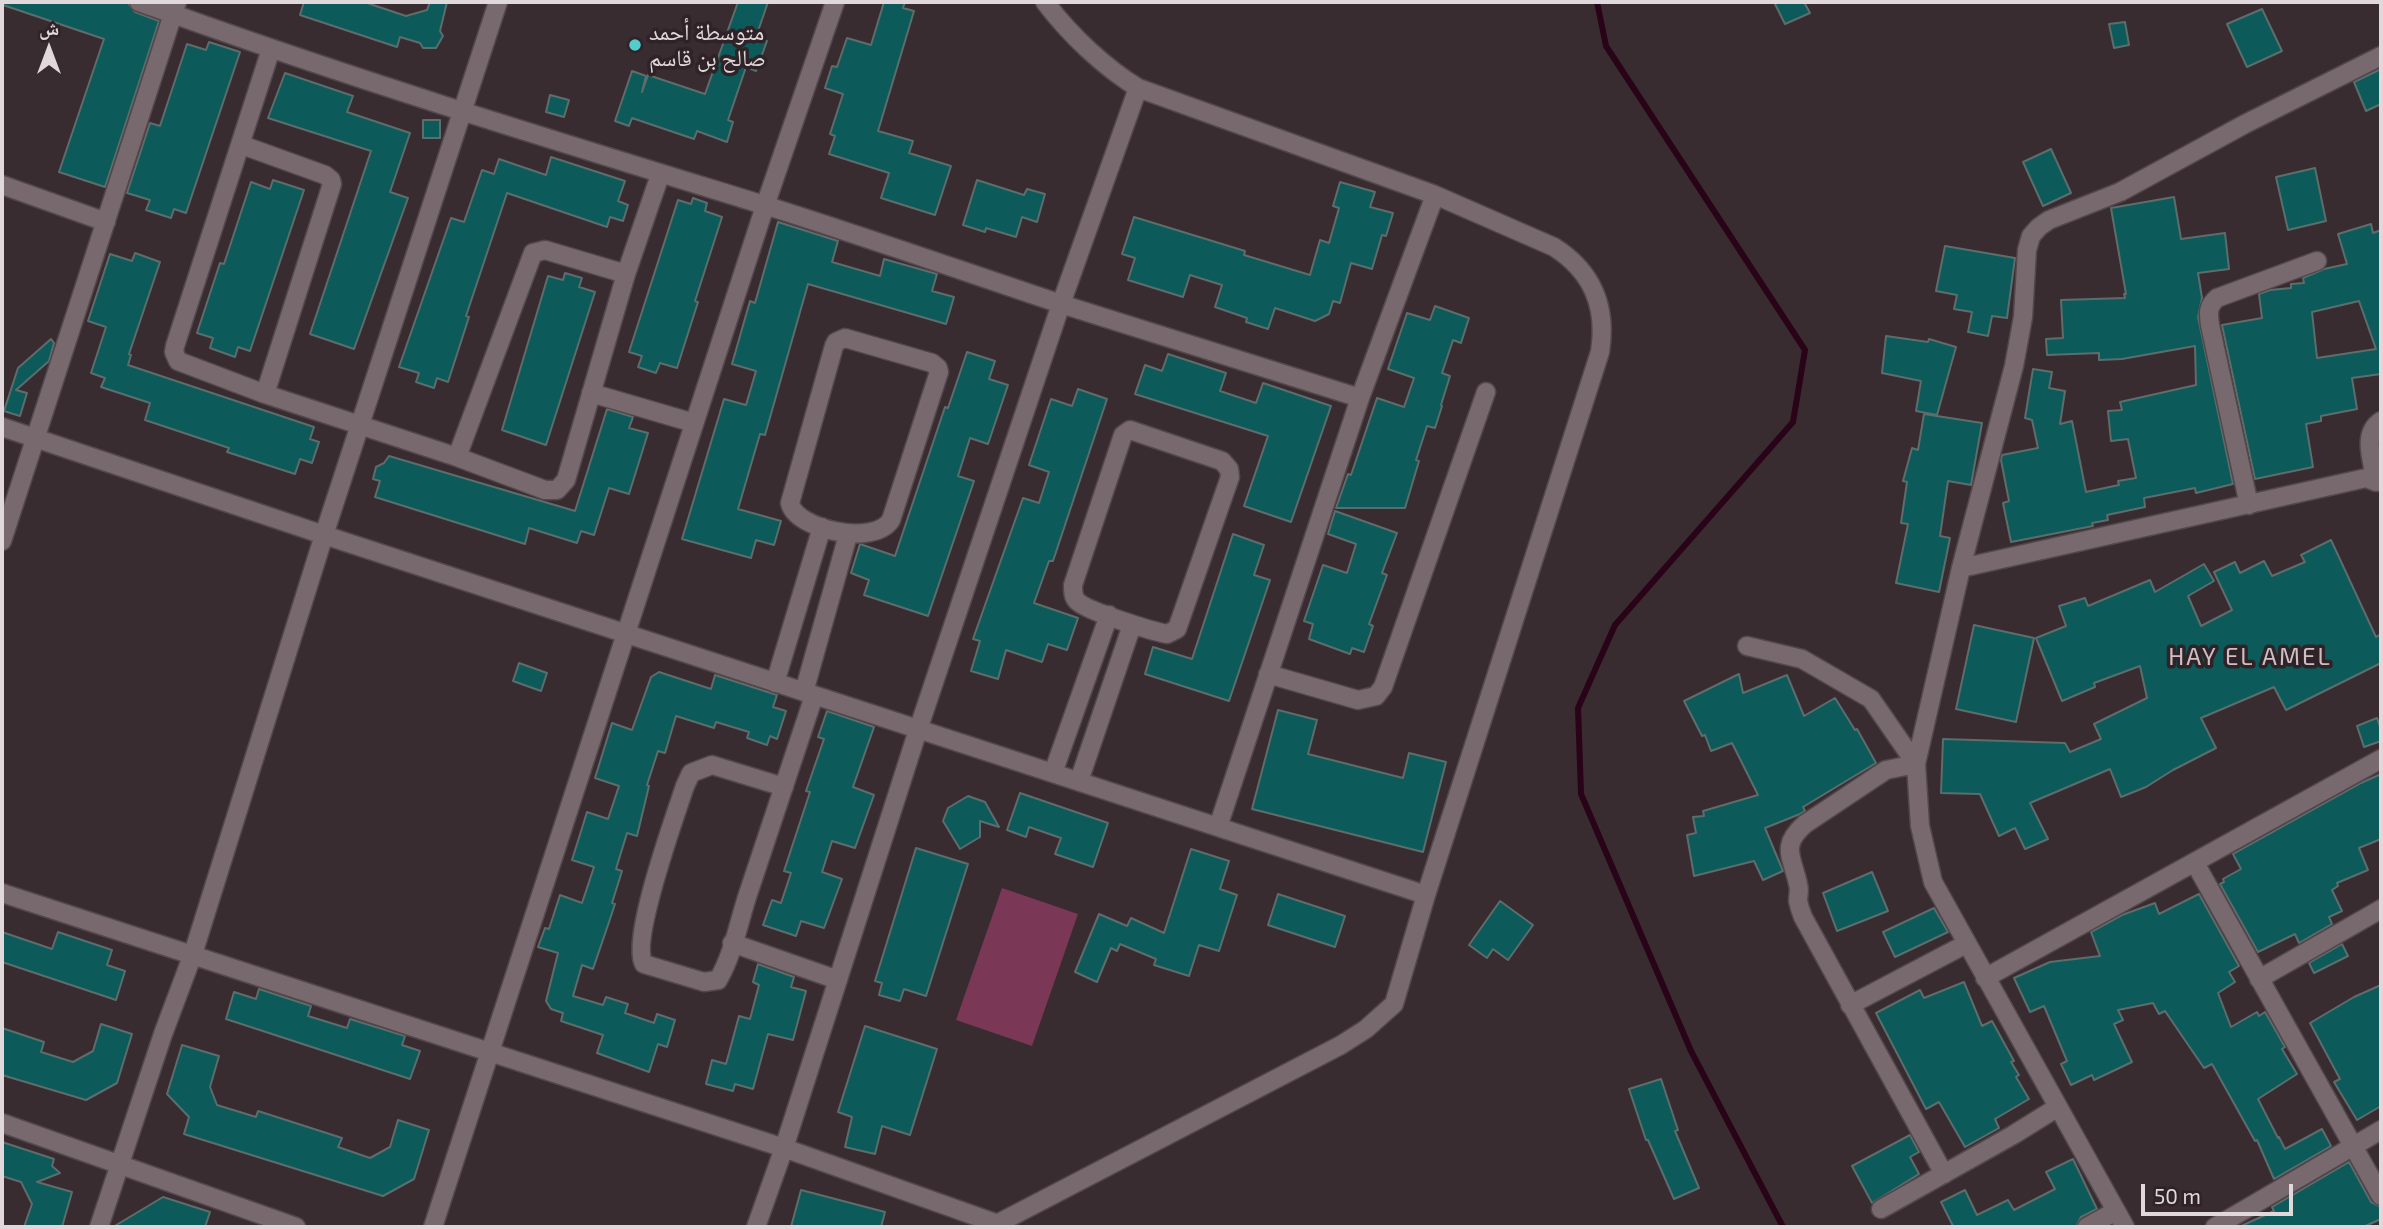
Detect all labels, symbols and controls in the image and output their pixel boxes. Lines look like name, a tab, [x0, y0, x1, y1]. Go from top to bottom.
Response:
north arrow	[14, 14, 84, 84]
text: ش	[39, 16, 59, 39]
place label: متوسطة أحمد صالح بن قاسم	[649, 18, 766, 72]
marker: متوسطة أحمد صالح بن قاسم	[627, 37, 643, 53]
district label: HAY EL AMEL	[2170, 643, 2330, 671]
scale bar	[2145, 1170, 2297, 1214]
text: 50 m	[2154, 1183, 2201, 1208]

